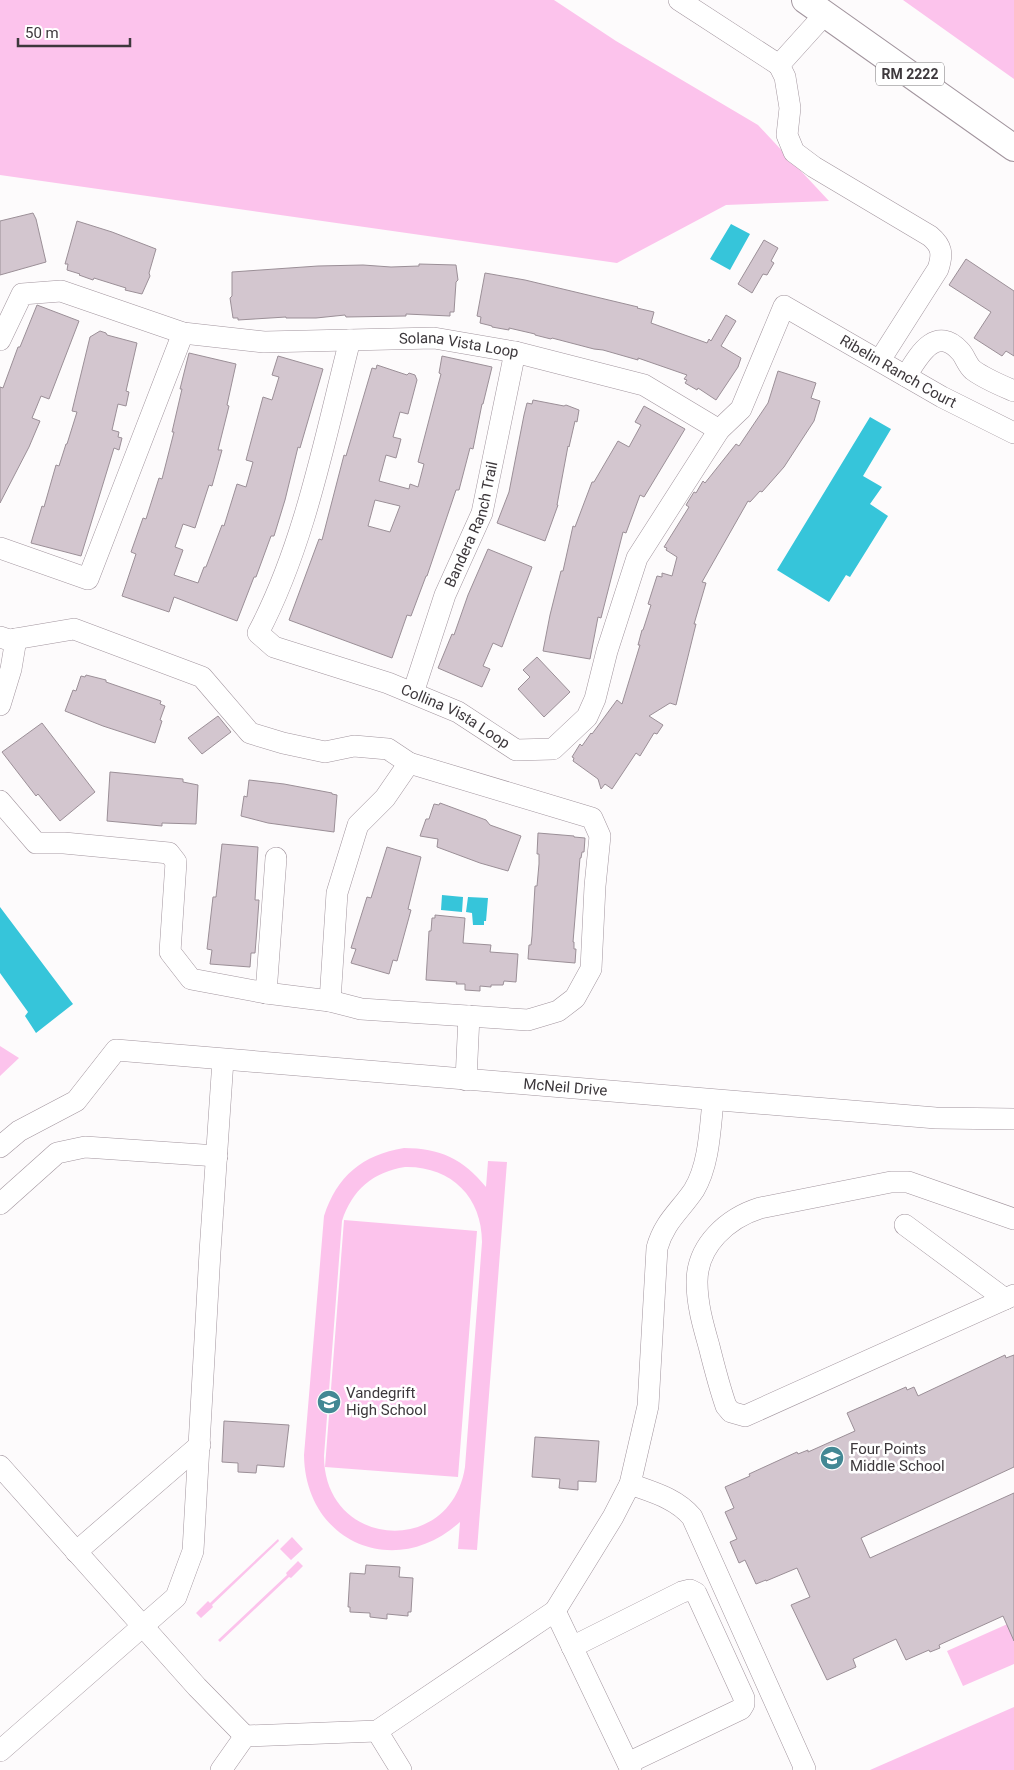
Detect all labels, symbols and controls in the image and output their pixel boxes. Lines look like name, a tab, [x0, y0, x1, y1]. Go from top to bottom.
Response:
scale bar	[18, 15, 130, 47]
text: 50 m	[25, 24, 59, 42]
road number: RM 2222	[876, 62, 944, 86]
street label: Solana Vista Loop	[399, 329, 520, 361]
street label: Ribelin Ranch Court	[837, 331, 959, 412]
street label: Bandera Ranch Trail	[441, 460, 501, 590]
street label: Collina Vista Loop	[398, 680, 513, 752]
street label: McNeil Drive	[523, 1075, 608, 1100]
place label: Vandegrift High School	[346, 1384, 427, 1419]
school or university icon: Vandegrift High School	[316, 1389, 342, 1415]
place label: Four Points Middle School	[850, 1440, 945, 1475]
school or university icon: Four Points Middle School	[819, 1445, 845, 1471]

